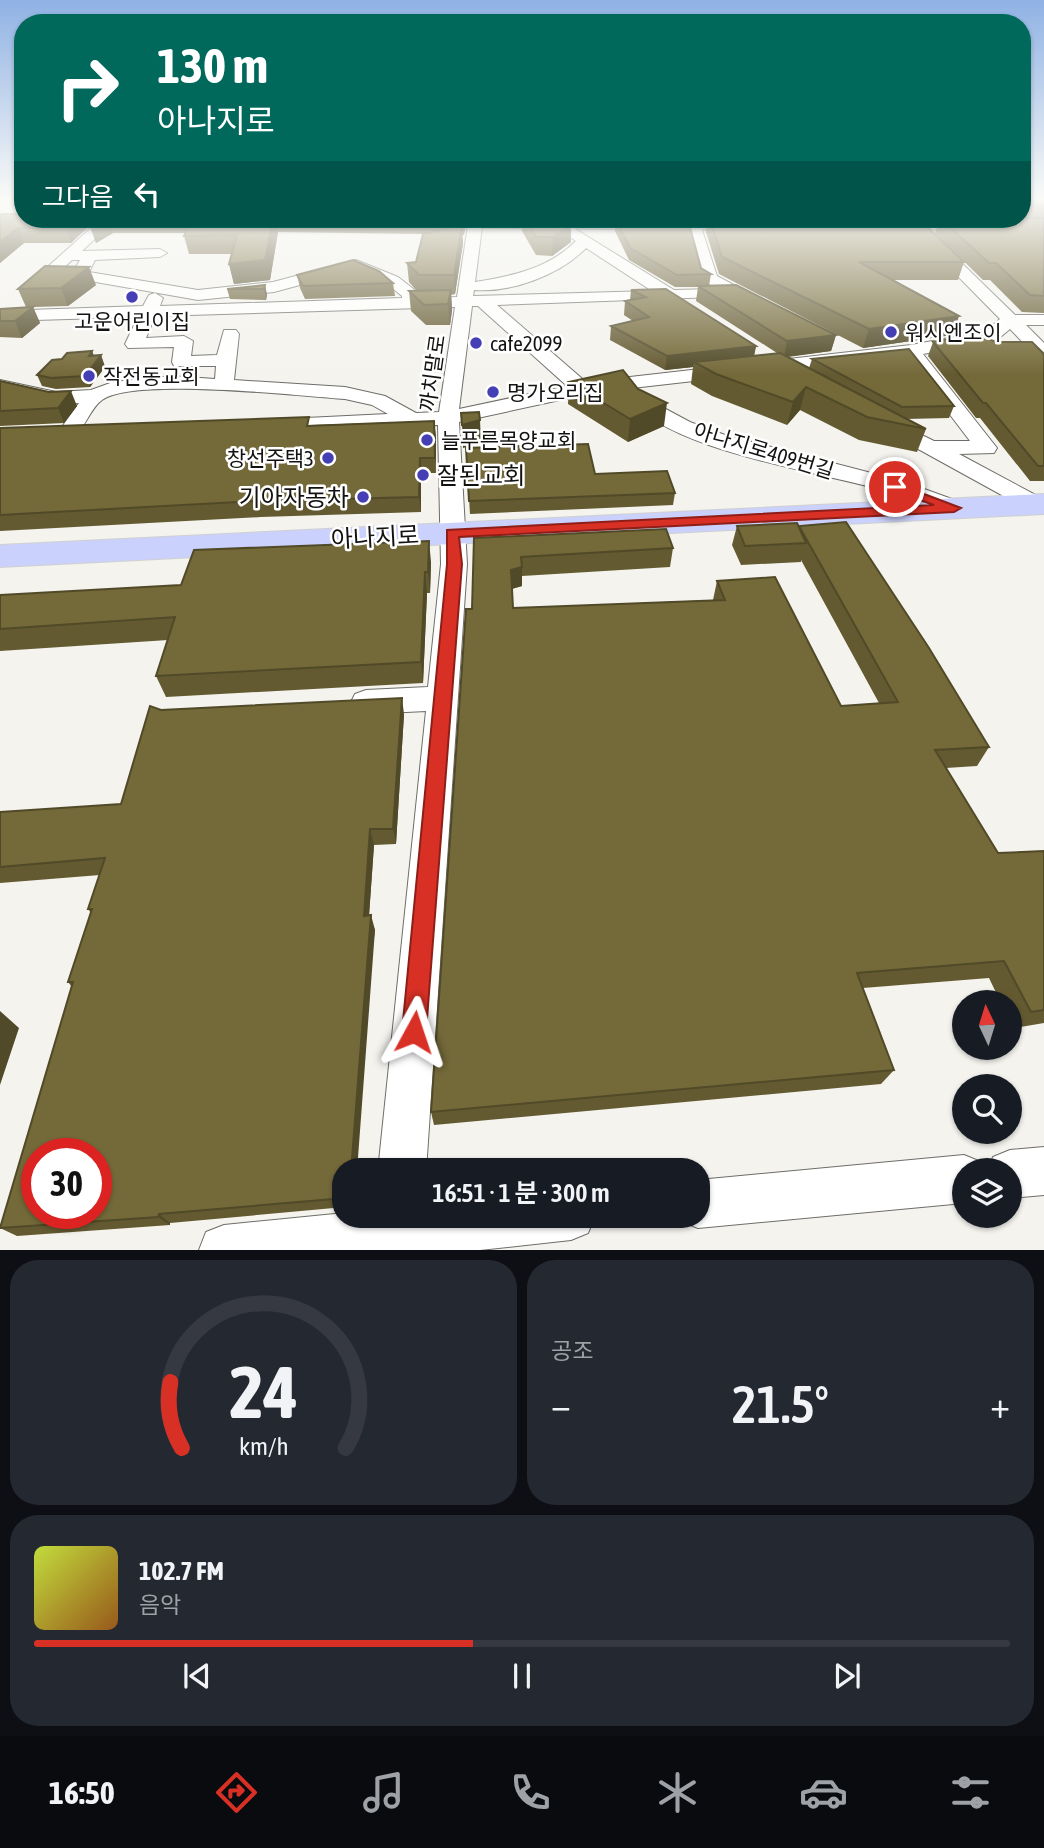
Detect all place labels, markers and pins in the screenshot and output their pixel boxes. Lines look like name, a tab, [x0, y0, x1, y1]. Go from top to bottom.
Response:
marker: 고운어린이집	[124, 289, 140, 305]
place label: 고운어린이집	[74, 309, 190, 333]
place label: 워시엔조이	[905, 320, 1002, 344]
marker: 워시엔조이	[883, 324, 899, 340]
place label: cafe2099	[490, 331, 562, 355]
marker: cafe2099	[468, 335, 484, 351]
place label: 작전동교회	[103, 364, 200, 388]
marker: 작전동교회	[81, 368, 97, 384]
place label: 명가오리집	[507, 380, 604, 404]
marker: 명가오리집	[485, 384, 501, 400]
place label: 늘푸른목양교회	[441, 428, 576, 452]
marker: 늘푸른목양교회	[419, 432, 435, 448]
place label: 창선주택3	[227, 446, 314, 470]
marker: 창선주택3	[320, 450, 336, 466]
pin	[865, 457, 925, 517]
place label: 잘된교회	[437, 462, 525, 489]
marker: 잘된교회	[415, 467, 431, 483]
place label: 기아자동차	[239, 484, 349, 511]
marker: 기아자동차	[355, 489, 371, 505]

